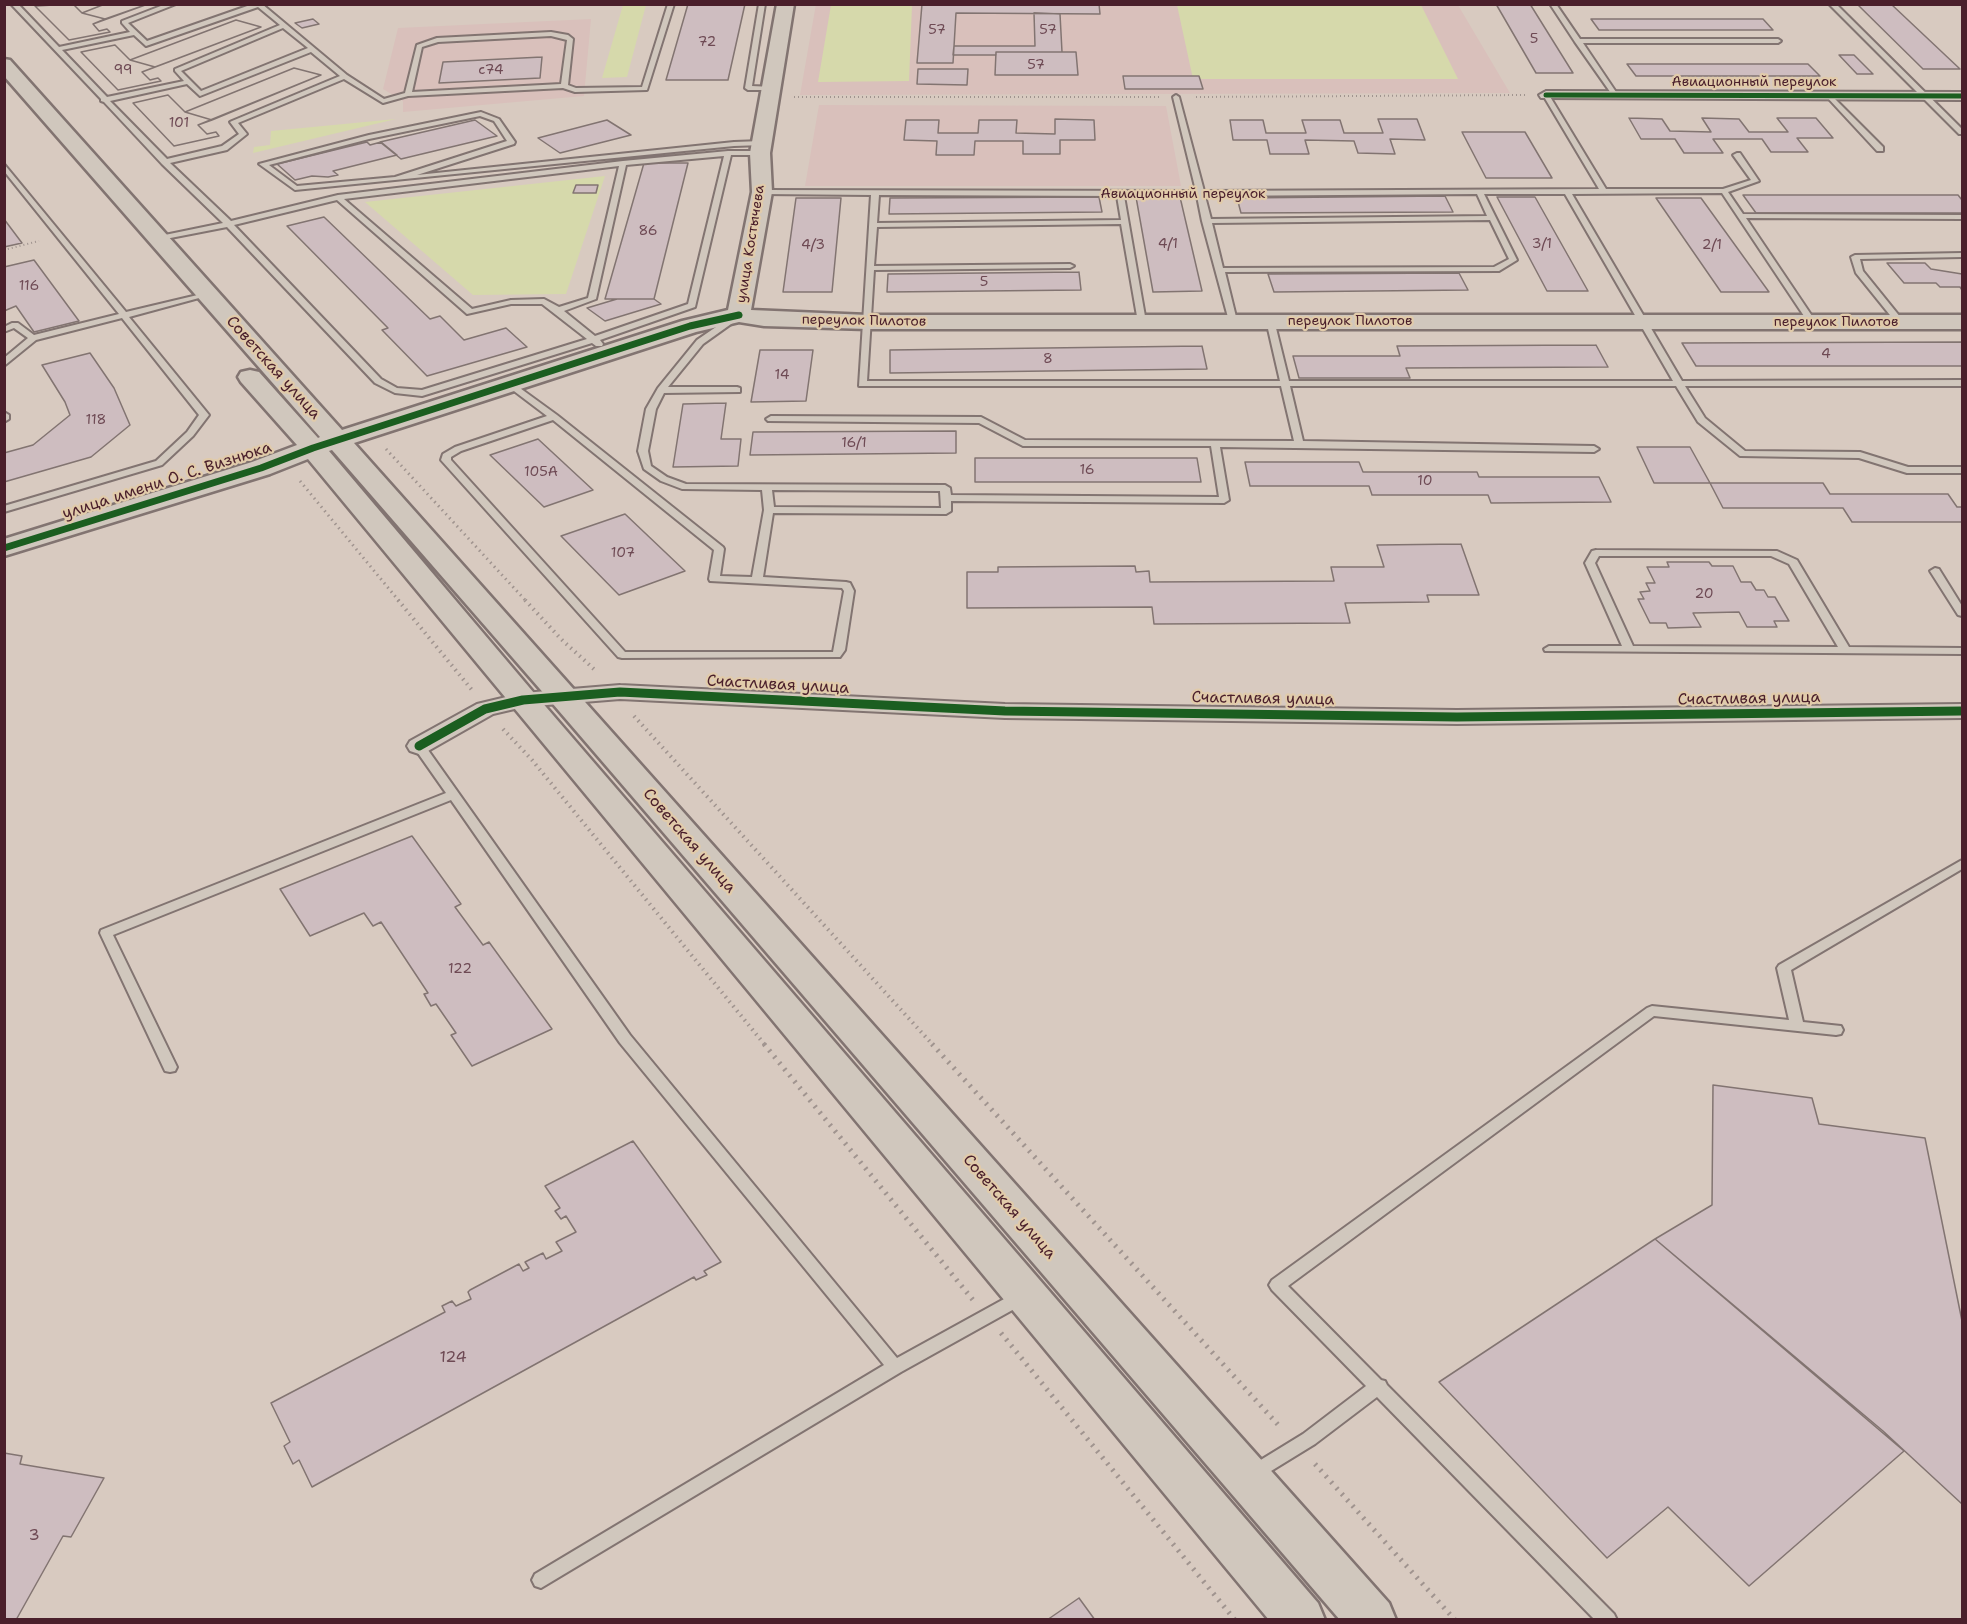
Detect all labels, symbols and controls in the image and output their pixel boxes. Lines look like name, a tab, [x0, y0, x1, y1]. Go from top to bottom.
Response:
house number: 57	[928, 22, 946, 38]
house number: 57	[1039, 22, 1057, 38]
house number: 5	[1530, 31, 1538, 47]
house number: 72	[698, 34, 716, 50]
house number: 57	[1027, 57, 1045, 73]
house number: 99	[113, 62, 133, 78]
house number: с74	[478, 62, 504, 78]
street label: Авиационный переулок	[1671, 74, 1837, 90]
house number: 101	[169, 115, 189, 131]
street label: улица Костычева	[733, 184, 769, 304]
street label: Авиационный переулок	[1100, 186, 1266, 202]
house number: 86	[638, 223, 658, 239]
house number: 4/1	[1158, 236, 1178, 252]
house number: 3/1	[1532, 236, 1552, 252]
house number: 4/3	[801, 237, 825, 253]
house number: 2/1	[1702, 237, 1722, 253]
house number: 5	[980, 274, 988, 290]
house number: 116	[19, 278, 39, 294]
street label: Советская улица	[222, 312, 324, 424]
street label: переулок Пилотов	[802, 312, 926, 330]
street label: переулок Пилотов	[1288, 313, 1412, 329]
street label: переулок Пилотов	[1774, 314, 1898, 330]
house number: 4	[1821, 346, 1831, 362]
house number: 8	[1043, 351, 1053, 367]
house number: 14	[774, 367, 790, 383]
house number: 118	[86, 412, 106, 428]
house number: 16/1	[841, 435, 867, 451]
street label: улица имени О. С. Визнюка	[60, 438, 274, 524]
house number: 16	[1079, 462, 1095, 478]
house number: 105А	[524, 464, 558, 480]
house number: 10	[1417, 473, 1433, 489]
house number: 107	[611, 545, 635, 561]
house number: 20	[1694, 586, 1714, 602]
street label: Счастливая улица	[706, 672, 850, 698]
street label: Счастливая улица	[1191, 688, 1335, 710]
street label: Счастливая улица	[1677, 688, 1821, 710]
street label: Советская улица	[638, 785, 740, 897]
house number: 122	[448, 961, 472, 977]
street label: Советская улица	[958, 1151, 1060, 1263]
house number: 124	[439, 1348, 467, 1368]
house number: 3	[28, 1526, 40, 1546]

